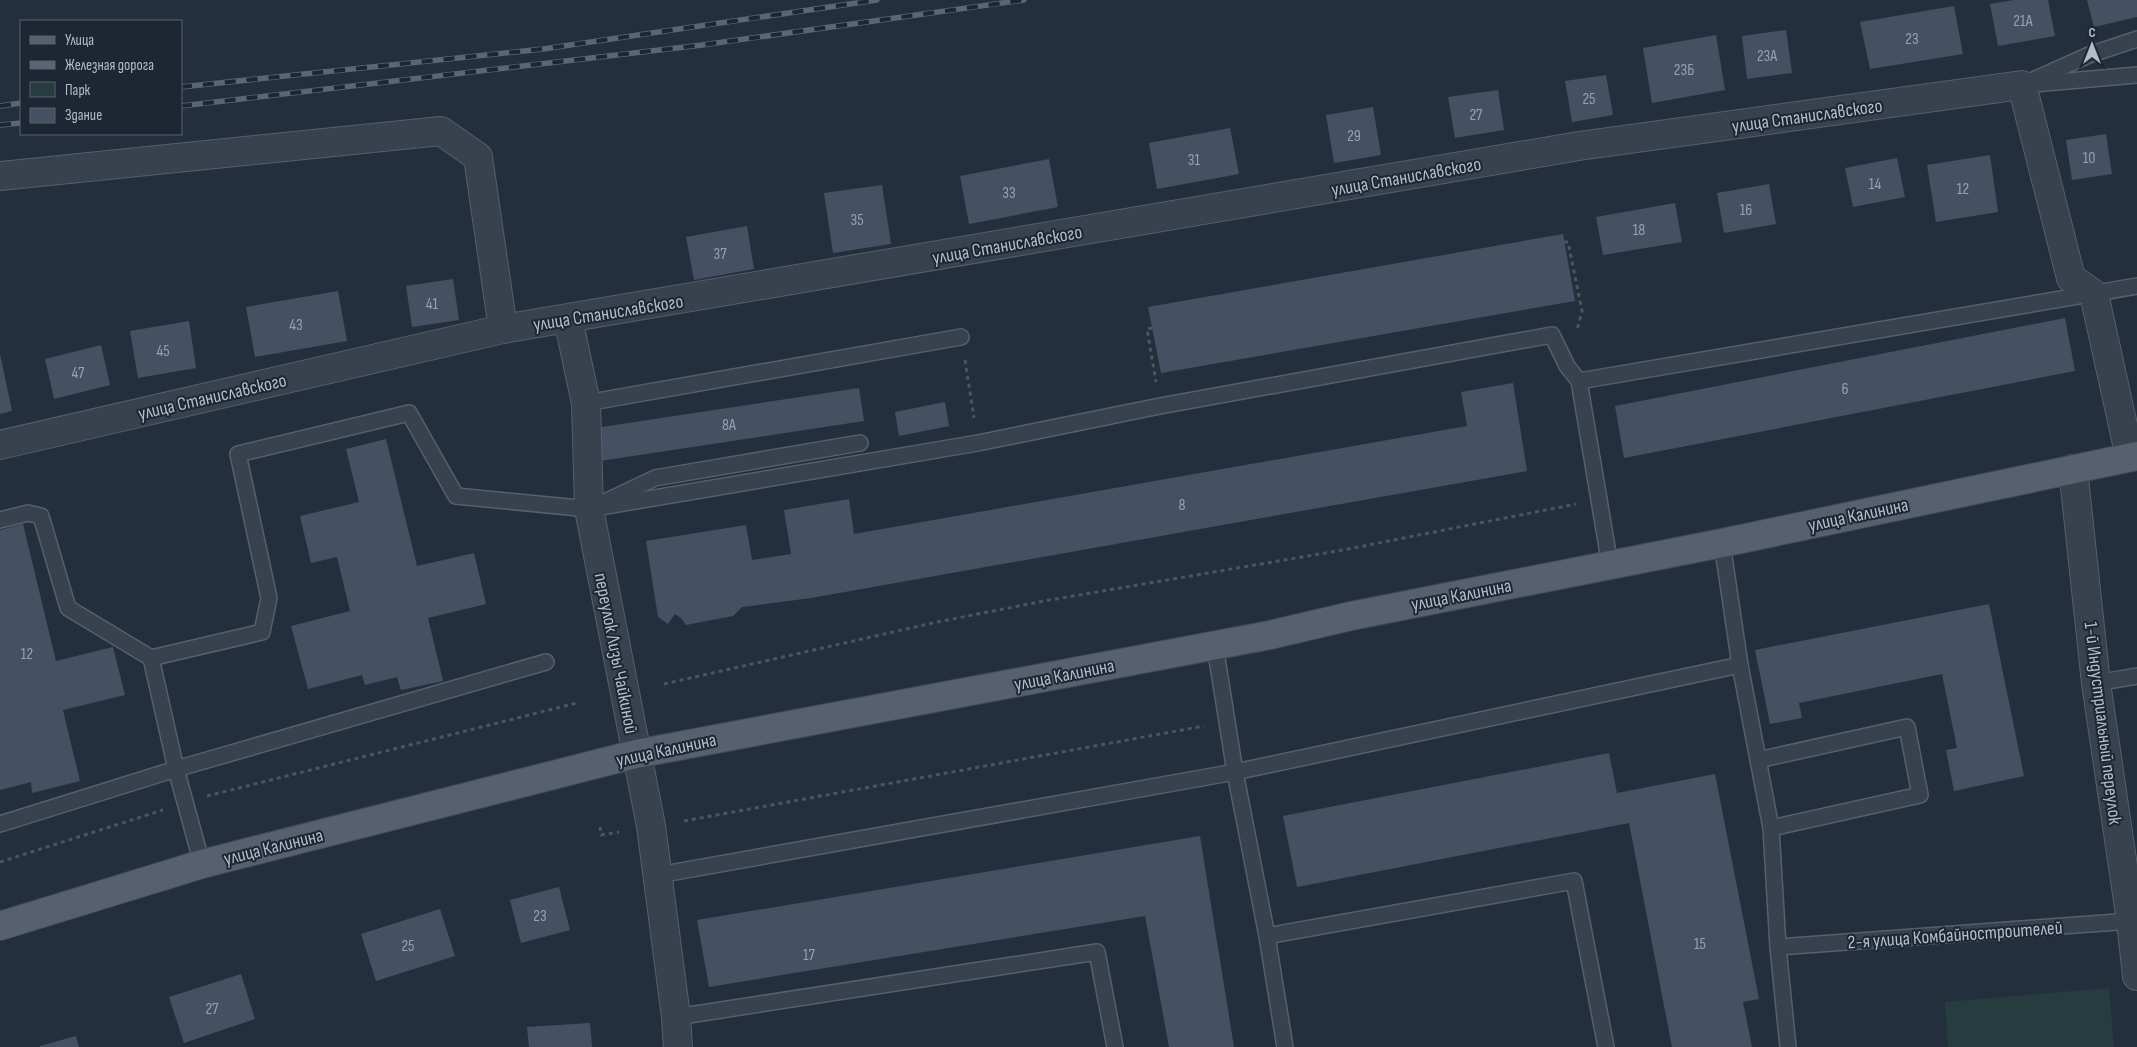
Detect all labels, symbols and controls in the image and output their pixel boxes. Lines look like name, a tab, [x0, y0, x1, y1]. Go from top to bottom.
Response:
house number: 21А	[2013, 12, 2033, 31]
legend	[20, 20, 182, 135]
north arrow	[2067, 20, 2117, 70]
text: С	[2088, 24, 2096, 41]
house number: 23	[1905, 30, 1919, 49]
text: Улица	[65, 31, 94, 50]
house number: 23А	[1757, 47, 1777, 66]
text: Железная дорога	[65, 56, 154, 75]
house number: 23Б	[1674, 61, 1694, 80]
text: Парк	[65, 81, 91, 100]
house number: 25	[1582, 90, 1596, 109]
street label: улица Станиславского	[1730, 95, 1884, 138]
text: Здание	[65, 106, 102, 125]
house number: 27	[1469, 106, 1483, 125]
house number: 29	[1347, 127, 1361, 146]
house number: 10	[2083, 149, 2095, 168]
house number: 31	[1188, 151, 1201, 170]
street label: улица Станиславского	[1330, 153, 1483, 202]
house number: 14	[1869, 175, 1881, 194]
house number: 12	[1957, 180, 1969, 199]
house number: 33	[1002, 184, 1016, 203]
house number: 16	[1740, 201, 1752, 220]
house number: 35	[850, 211, 864, 230]
street label: улица Станиславского	[931, 221, 1084, 270]
house number: 18	[1633, 221, 1645, 240]
house number: 37	[713, 245, 727, 264]
street label: улица Станиславского	[531, 290, 685, 337]
house number: 41	[426, 295, 439, 314]
house number: 43	[289, 316, 303, 335]
house number: 45	[156, 342, 170, 361]
house number: 47	[72, 364, 85, 383]
street label: улица Станиславского	[136, 369, 289, 426]
house number: 6	[1841, 380, 1849, 399]
house number: 8А	[722, 416, 736, 435]
street label: улица Калинина	[1806, 494, 1910, 537]
house number: 8	[1178, 496, 1186, 515]
street label: переулок Лизы Чайкиной	[589, 571, 642, 736]
street label: улица Калинина	[1409, 574, 1513, 616]
street label: 1-й Индустриальный переулок	[2079, 621, 2126, 827]
house number: 12	[21, 645, 33, 664]
street label: улица Калинина	[1012, 654, 1116, 696]
street label: улица Калинина	[614, 729, 718, 772]
street label: улица Калинина	[221, 824, 325, 871]
house number: 23	[533, 907, 547, 926]
street label: 2-я улица Комбайностроителей	[1847, 917, 2063, 954]
house number: 15	[1694, 935, 1706, 954]
house number: 25	[401, 937, 415, 956]
house number: 17	[803, 946, 816, 965]
house number: 27	[205, 1000, 219, 1019]

